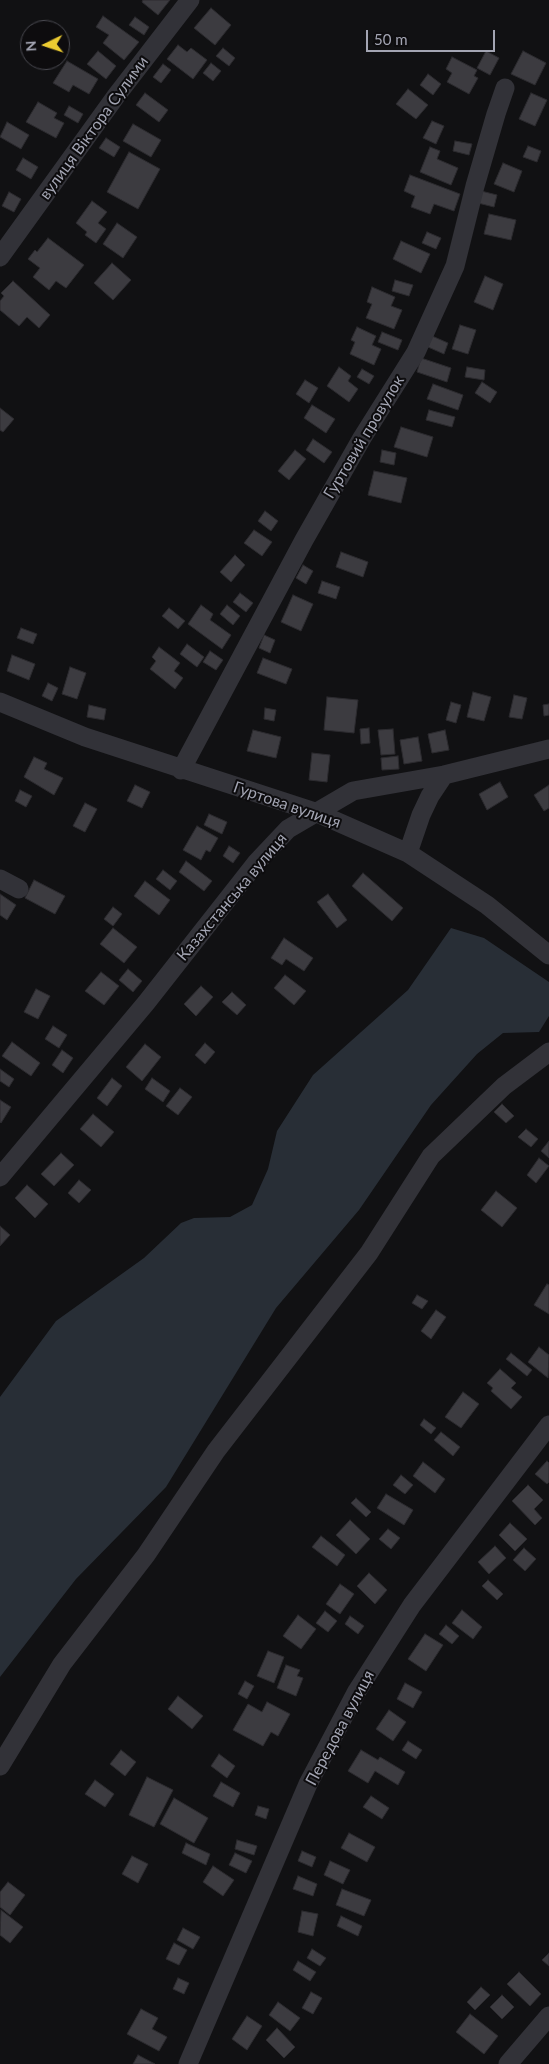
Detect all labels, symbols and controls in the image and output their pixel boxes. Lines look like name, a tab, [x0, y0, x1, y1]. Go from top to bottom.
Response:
north arrow	[20, 20, 70, 70]
scale bar	[369, 20, 498, 52]
text: 50 m	[374, 30, 408, 48]
text: N	[22, 40, 39, 52]
street label: вулиця Віктора Сулими	[36, 53, 152, 203]
street label: Гуртовий провулок	[320, 372, 408, 502]
street label: Гуртова вулиця	[231, 778, 343, 832]
street label: Казахстанська вулиця	[173, 829, 291, 965]
street label: Передова вулиця	[302, 1667, 378, 1789]

